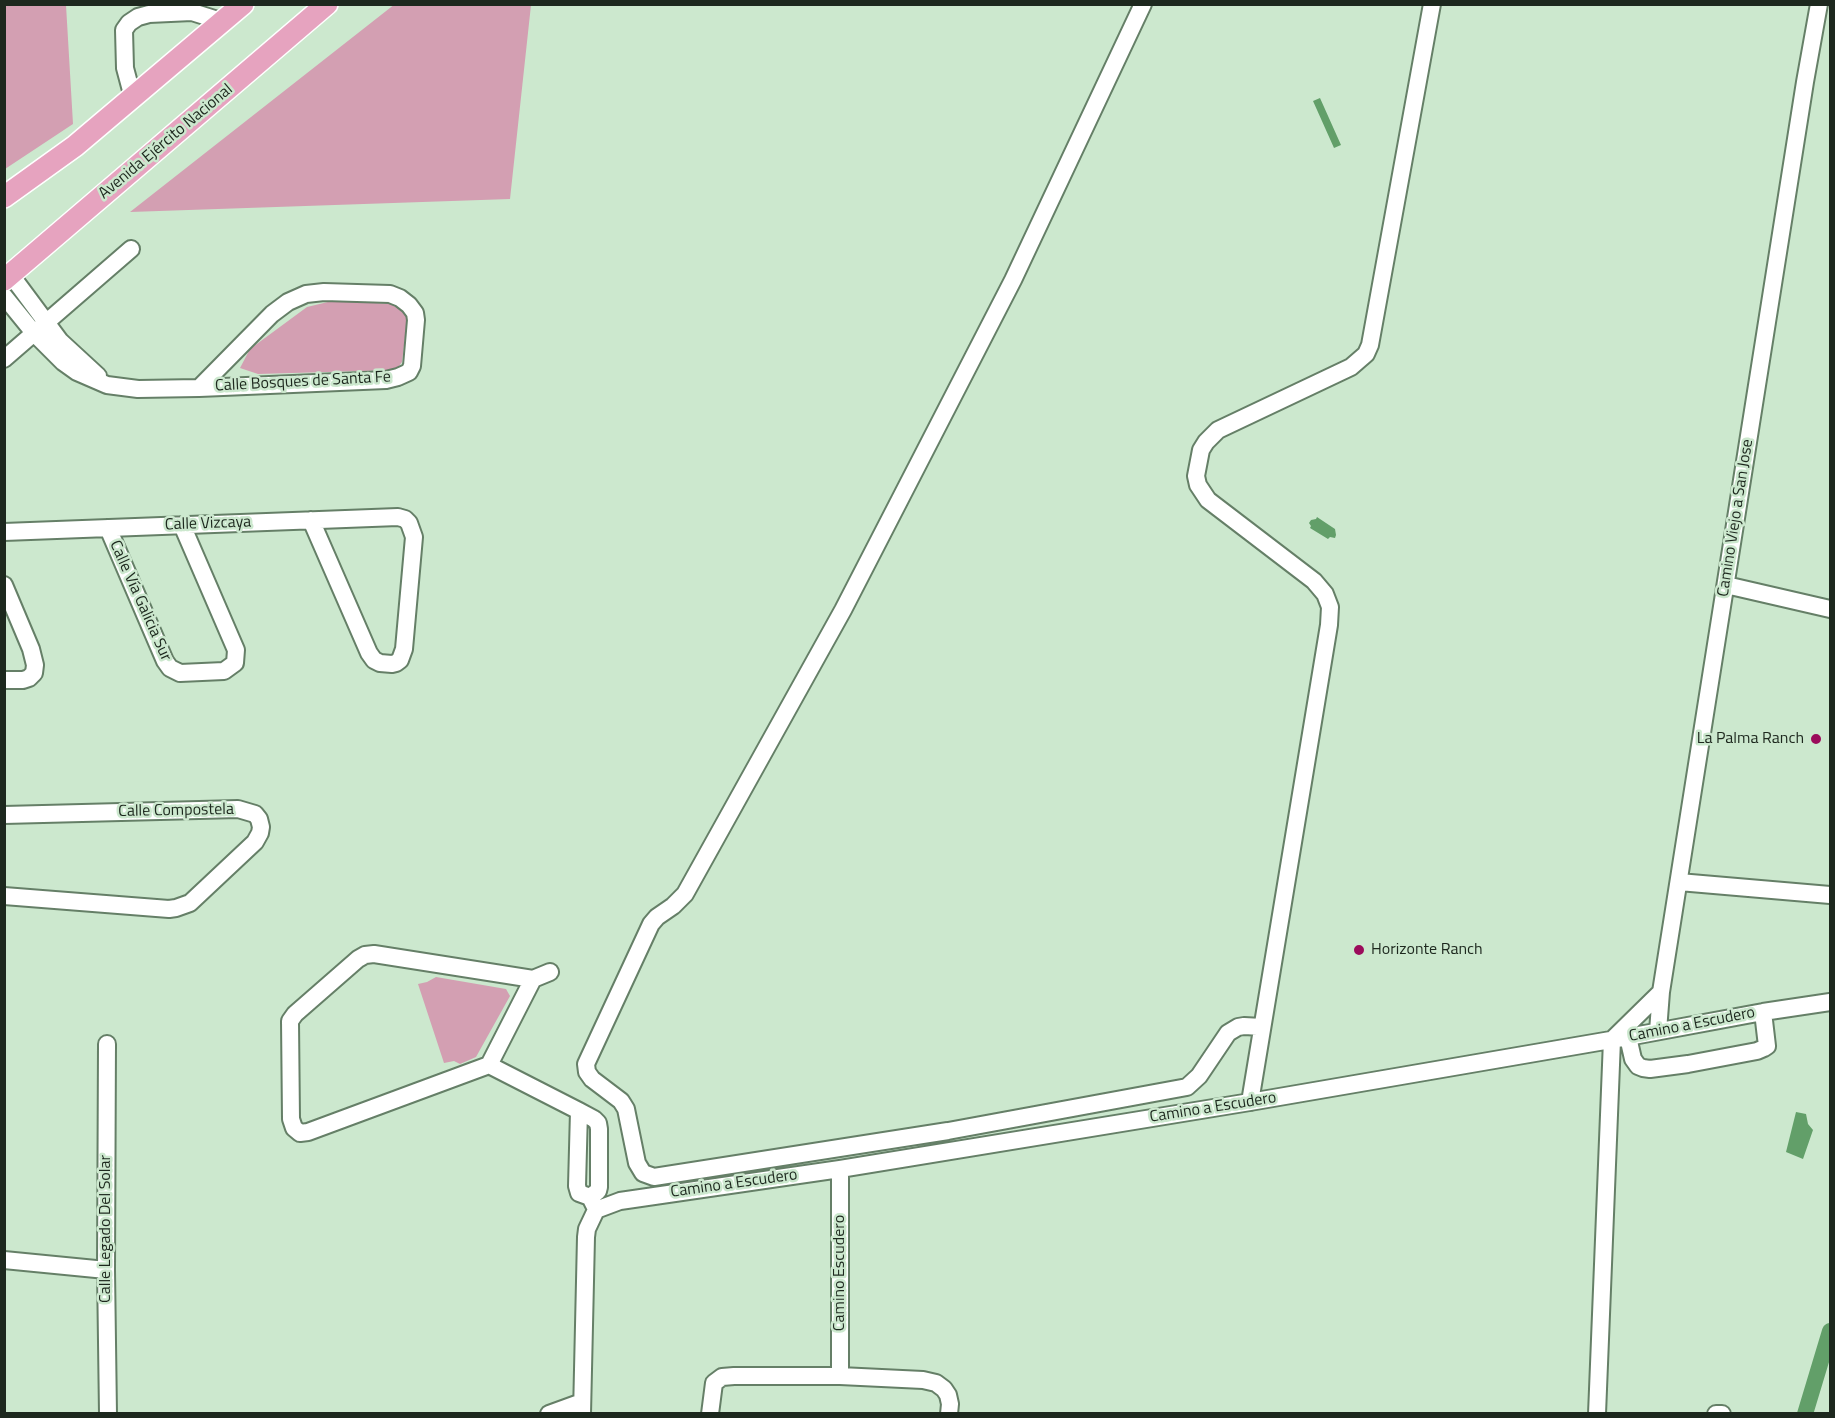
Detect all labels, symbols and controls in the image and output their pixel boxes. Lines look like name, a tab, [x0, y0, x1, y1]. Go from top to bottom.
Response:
street label: Avenida Ejército Nacional	[95, 80, 237, 204]
street label: Calle Bosques de Santa Fe	[215, 368, 391, 396]
street label: Camino Viejo a San Jose	[1714, 438, 1758, 598]
street label: Calle Vizcaya	[165, 513, 251, 535]
street label: Calle Vía Galicia Sur	[105, 538, 175, 664]
place label: La Palma Ranch	[1697, 729, 1804, 749]
marker: La Palma Ranch	[1809, 732, 1823, 746]
street label: Calle Compostela	[118, 800, 234, 822]
place label: Horizonte Ranch	[1371, 940, 1483, 960]
marker: Horizonte Ranch	[1352, 943, 1366, 957]
street label: Camino a Escudero	[1627, 1003, 1757, 1047]
street label: Camino a Escudero	[1148, 1089, 1278, 1127]
street label: Calle Legado Del Solar	[96, 1155, 116, 1303]
street label: Camino a Escudero	[669, 1166, 799, 1202]
street label: Camino Escudero	[830, 1215, 850, 1331]

